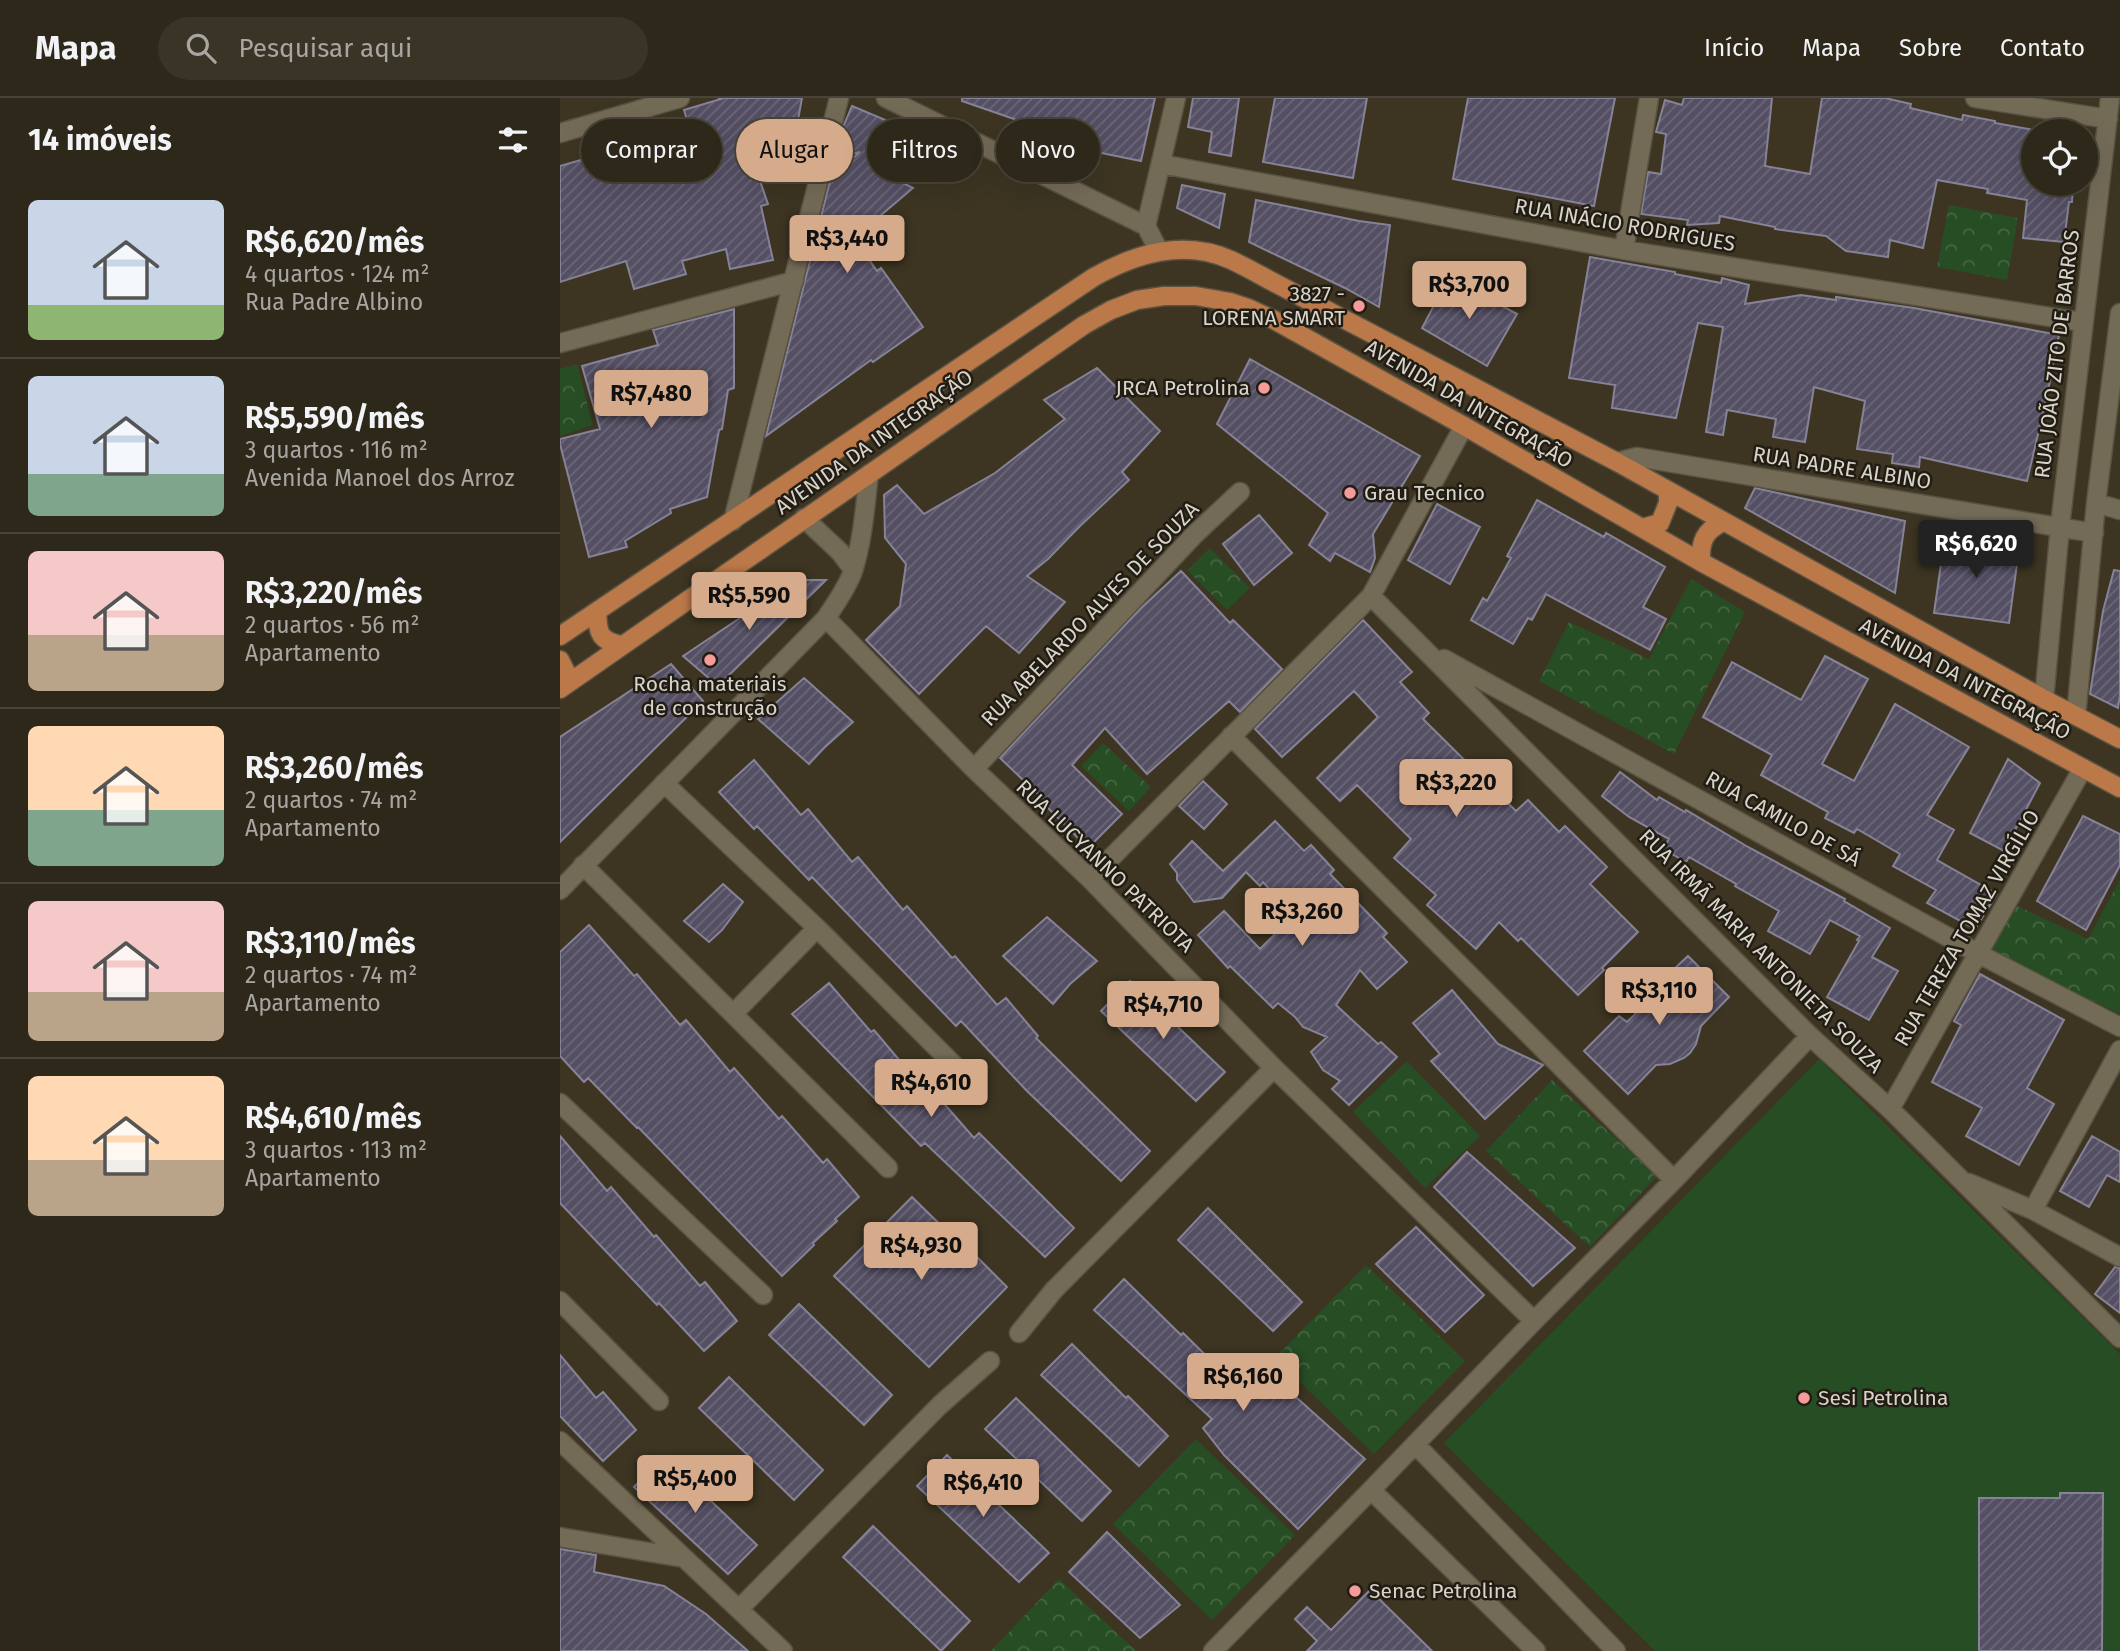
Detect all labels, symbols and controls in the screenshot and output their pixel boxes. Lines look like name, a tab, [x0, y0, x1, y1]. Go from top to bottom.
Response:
search box	[158, 17, 648, 80]
text: Mapa	[35, 28, 116, 68]
icon: search	[182, 29, 220, 67]
text: Pesquisar aqui	[238, 33, 412, 64]
text: Início	[1704, 34, 1764, 62]
text: Mapa	[1802, 34, 1861, 62]
text: Sobre	[1899, 34, 1962, 62]
text: Contato	[2000, 34, 2085, 62]
chip: Comprar	[581, 119, 722, 182]
chip: Alugar	[736, 119, 853, 182]
chip: Filtros	[867, 119, 982, 182]
chip: Novo	[996, 119, 1100, 182]
map controls	[2021, 119, 2098, 196]
button: locate	[2021, 119, 2098, 196]
icon: filters	[494, 121, 532, 159]
text: 14 imóveis	[28, 122, 172, 158]
street label: RUA INÁCIO RODRIGUES	[1513, 193, 1737, 257]
pin: R$3,440	[782, 216, 912, 275]
text: R$6,620/mês	[245, 224, 424, 260]
text: R$3,440	[805, 224, 889, 252]
icon: home	[84, 228, 168, 312]
street label: RUA JOÃO ZITO DE BARROS	[2029, 228, 2085, 480]
text: 4 quartos · 124 m²	[245, 260, 430, 288]
pin: R$3,700	[1404, 262, 1534, 321]
text: R$3,700	[1428, 270, 1510, 298]
place label: 3827 - LORENA SMART	[1202, 281, 1345, 331]
text: Rua Padre Albino	[245, 288, 423, 316]
marker: 3827 - LORENA SMART	[1351, 298, 1367, 314]
street label: AVENIDA DA INTEGRAÇÃO	[1361, 334, 1577, 474]
street label: AVENIDA DA INTEGRAÇÃO	[770, 364, 978, 520]
pin: R$7,480	[586, 370, 716, 430]
place label: JRCA Petrolina	[1116, 375, 1250, 401]
text: R$7,480	[610, 379, 692, 407]
marker: JRCA Petrolina	[1256, 380, 1272, 396]
text: R$5,590/mês	[245, 400, 424, 436]
icon: home	[84, 404, 168, 488]
text: 3 quartos · 116 m²	[245, 436, 428, 464]
street label: RUA PADRE ALBINO	[1751, 441, 1933, 495]
text: Avenida Manoel dos Arroz	[245, 464, 515, 492]
place label: Grau Tecnico	[1364, 480, 1485, 506]
marker: Grau Tecnico	[1342, 485, 1358, 501]
street label: RUA ABELARDO ALVES DE SOUZA	[976, 496, 1204, 732]
pin: R$6,620	[1911, 520, 2041, 580]
text: R$6,620	[1935, 529, 2017, 557]
pin: R$5,590	[684, 573, 814, 632]
text: R$3,220/mês	[245, 575, 422, 611]
icon: home	[84, 579, 168, 663]
text: R$5,590	[707, 581, 791, 609]
text: 2 quartos · 56 m²	[245, 611, 420, 639]
street label: AVENIDA DA INTEGRAÇÃO	[1855, 612, 2075, 746]
text: Apartamento	[245, 639, 381, 667]
marker: Rocha materiais de construção	[702, 652, 718, 668]
place label: Rocha materiais de construção	[633, 671, 787, 721]
text: R$3,260/mês	[245, 750, 424, 786]
icon: home	[84, 754, 168, 838]
pin: R$3,220	[1391, 760, 1521, 819]
street label: RUA CAMILO DE SÁ	[1701, 766, 1865, 872]
text: R$3,220	[1415, 768, 1497, 796]
street label: RUA LUCYANNO PATRIOTA	[1010, 774, 1200, 958]
text: 2 quartos · 74 m²	[245, 786, 417, 814]
street label: RUA TEREZA TOMAZ VIRGÍLIO	[1889, 805, 2045, 1051]
text: Apartamento	[245, 814, 381, 842]
street label: RUA IRMÃ MARIA ANTONIETA SOUZA	[1634, 824, 1888, 1078]
pin: R$3,260	[1237, 888, 1367, 948]
text: R$3,260	[1261, 897, 1343, 925]
text: R$3,110/mês	[245, 925, 415, 961]
icon: home	[84, 929, 168, 1013]
text: 2 quartos · 74 m²	[245, 961, 417, 989]
pin: R$3,110	[1594, 968, 1724, 1027]
text: R$3,110	[1621, 976, 1697, 1004]
pin: R$4,710	[1098, 982, 1228, 1041]
text: Apartamento	[245, 989, 381, 1017]
text: R$4,710	[1123, 990, 1203, 1018]
pin: R$4,610	[866, 1060, 996, 1119]
text: R$4,610	[891, 1068, 971, 1096]
text: R$4,610/mês	[245, 1100, 421, 1136]
icon: home	[84, 1104, 168, 1188]
text: 3 quartos · 113 m²	[245, 1136, 427, 1164]
text: Apartamento	[245, 1164, 381, 1192]
pin: R$4,930	[856, 1222, 986, 1282]
text: R$4,930	[880, 1231, 962, 1259]
pin: R$6,160	[1178, 1354, 1308, 1413]
text: R$6,160	[1203, 1362, 1283, 1390]
place label: Sesi Petrolina	[1818, 1385, 1948, 1411]
marker: Sesi Petrolina	[1796, 1390, 1812, 1406]
pin: R$5,400	[630, 1456, 760, 1515]
pin: R$6,410	[918, 1460, 1048, 1519]
text: R$5,400	[653, 1464, 737, 1492]
text: R$6,410	[943, 1468, 1023, 1496]
place label: Senac Petrolina	[1369, 1578, 1517, 1604]
marker: Senac Petrolina	[1347, 1583, 1363, 1599]

